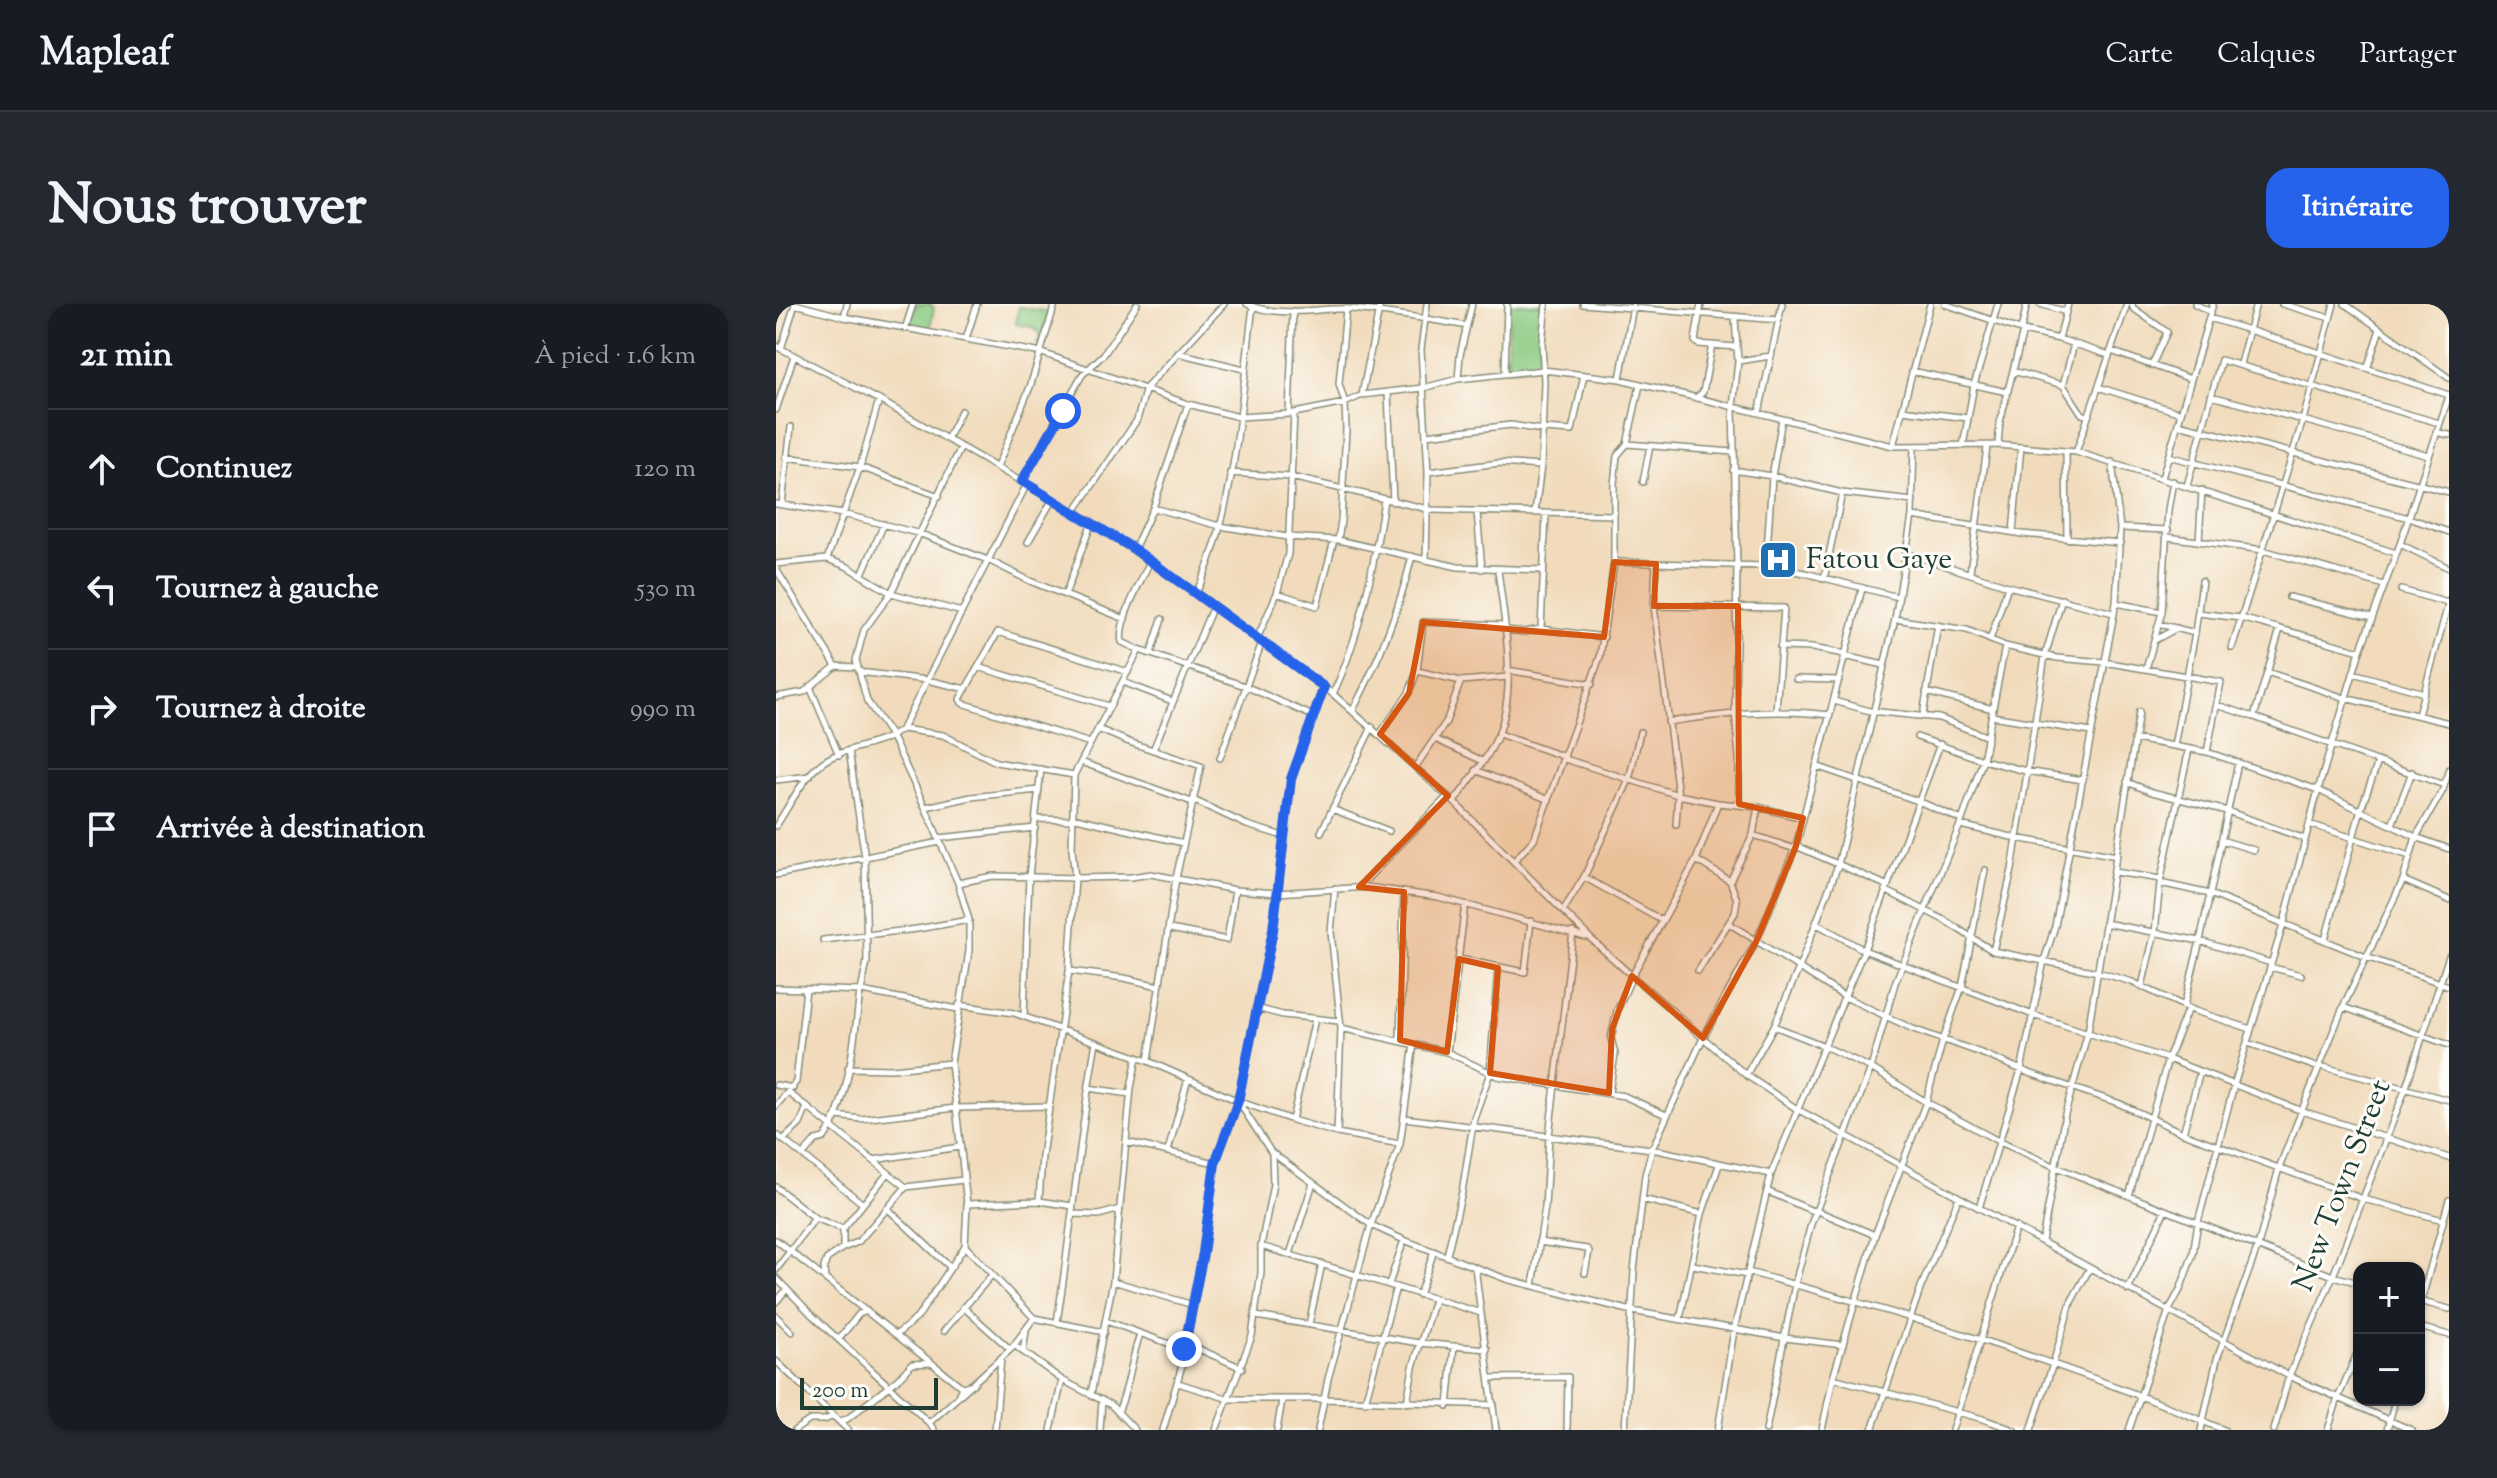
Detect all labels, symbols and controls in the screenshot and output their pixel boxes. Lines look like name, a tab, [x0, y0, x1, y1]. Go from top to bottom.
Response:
text: Mapleaf	[40, 28, 172, 82]
text: Carte	[2105, 35, 2173, 75]
text: Calques	[2217, 35, 2315, 75]
text: Partager	[2359, 35, 2457, 75]
text: Nous trouver	[48, 168, 367, 249]
button: Itinéraire	[2266, 168, 2449, 248]
text: 21 min	[80, 332, 173, 381]
text: À pied · 1.6 km	[534, 338, 696, 375]
route start	[1045, 393, 1081, 429]
icon: ahead	[80, 447, 124, 491]
text: Continuez	[156, 448, 292, 491]
text: 120 m	[634, 451, 696, 488]
hospital icon: Fatou Gaye	[1757, 539, 1799, 581]
place label: Fatou Gaye	[1806, 539, 1952, 582]
icon: left	[80, 567, 124, 611]
text: Tournez à gauche	[156, 568, 379, 611]
text: 530 m	[636, 571, 696, 608]
icon: right	[80, 687, 124, 731]
text: Tournez à droite	[156, 688, 366, 731]
text: 990 m	[630, 691, 696, 728]
icon: arrive	[80, 807, 124, 851]
text: Arrivée à destination	[156, 808, 425, 851]
street label: New Town Street	[2283, 1074, 2403, 1298]
map controls	[2353, 1262, 2425, 1406]
button: +	[2353, 1262, 2425, 1334]
route end	[1166, 1331, 1202, 1367]
button: −	[2353, 1334, 2425, 1406]
scale bar	[800, 1374, 938, 1410]
text: 200 m	[812, 1376, 868, 1408]

